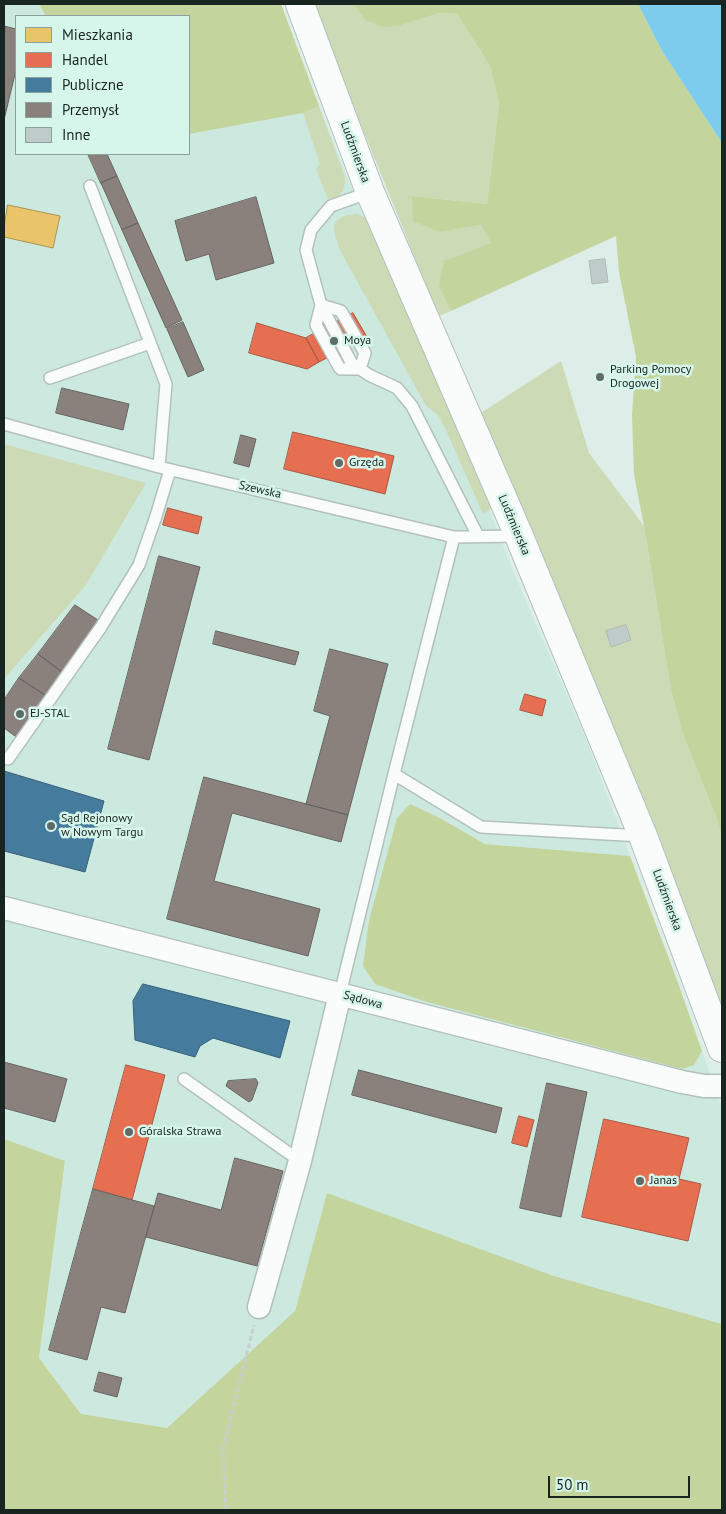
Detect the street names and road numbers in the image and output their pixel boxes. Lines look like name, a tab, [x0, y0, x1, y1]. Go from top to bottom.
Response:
street label: Ludźmierska	[337, 119, 373, 185]
street label: Szewska	[237, 478, 283, 502]
street label: Ludźmierska	[495, 493, 533, 557]
street label: Ludźmierska	[649, 867, 685, 933]
street label: Sądowa	[342, 988, 384, 1012]

